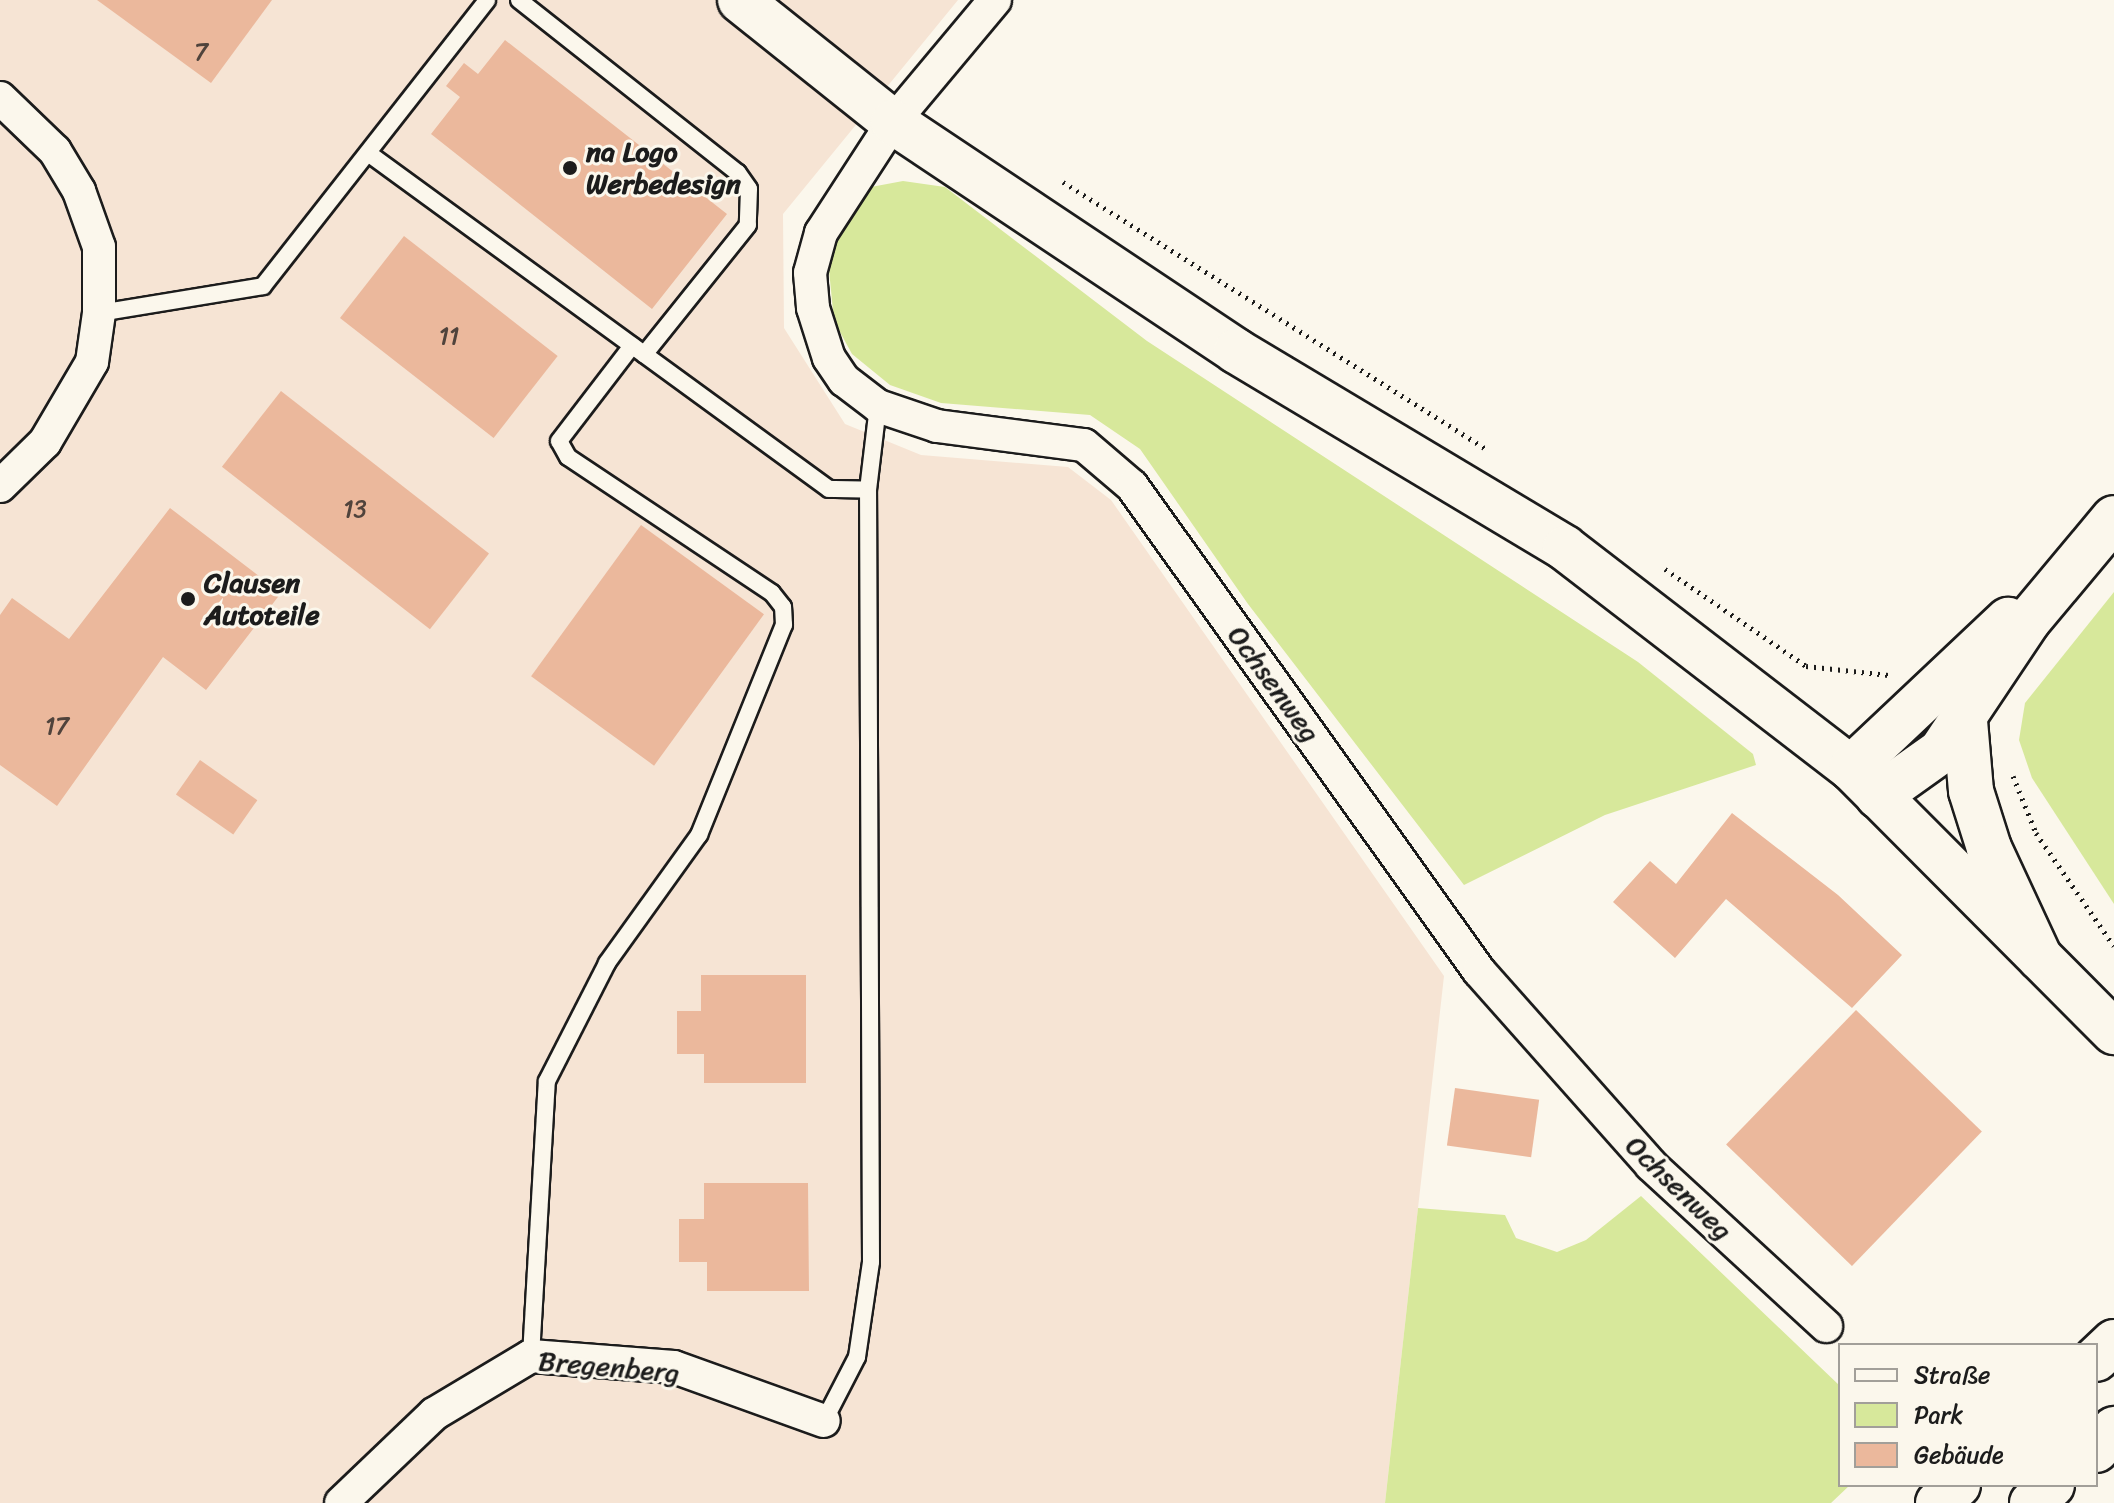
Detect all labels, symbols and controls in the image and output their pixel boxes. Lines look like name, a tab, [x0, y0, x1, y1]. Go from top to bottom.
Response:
house number: 7	[194, 39, 208, 67]
place label: na Logo Werbedesign	[586, 135, 741, 201]
marker: na Logo Werbedesign	[561, 159, 579, 177]
house number: 11	[439, 323, 459, 351]
house number: 13	[343, 496, 367, 524]
place label: Clausen Autoteile	[204, 566, 320, 632]
marker: Clausen Autoteile	[179, 590, 197, 608]
street label: Ochsenweg	[1221, 619, 1327, 749]
house number: 17	[45, 713, 69, 741]
street label: Ochsenweg	[1619, 1129, 1739, 1247]
legend	[1838, 1343, 2098, 1487]
street label: Bregenberg	[537, 1344, 681, 1390]
text: Straße	[1914, 1354, 1990, 1396]
text: Park	[1914, 1394, 1963, 1436]
text: Gebäude	[1914, 1434, 2004, 1476]

